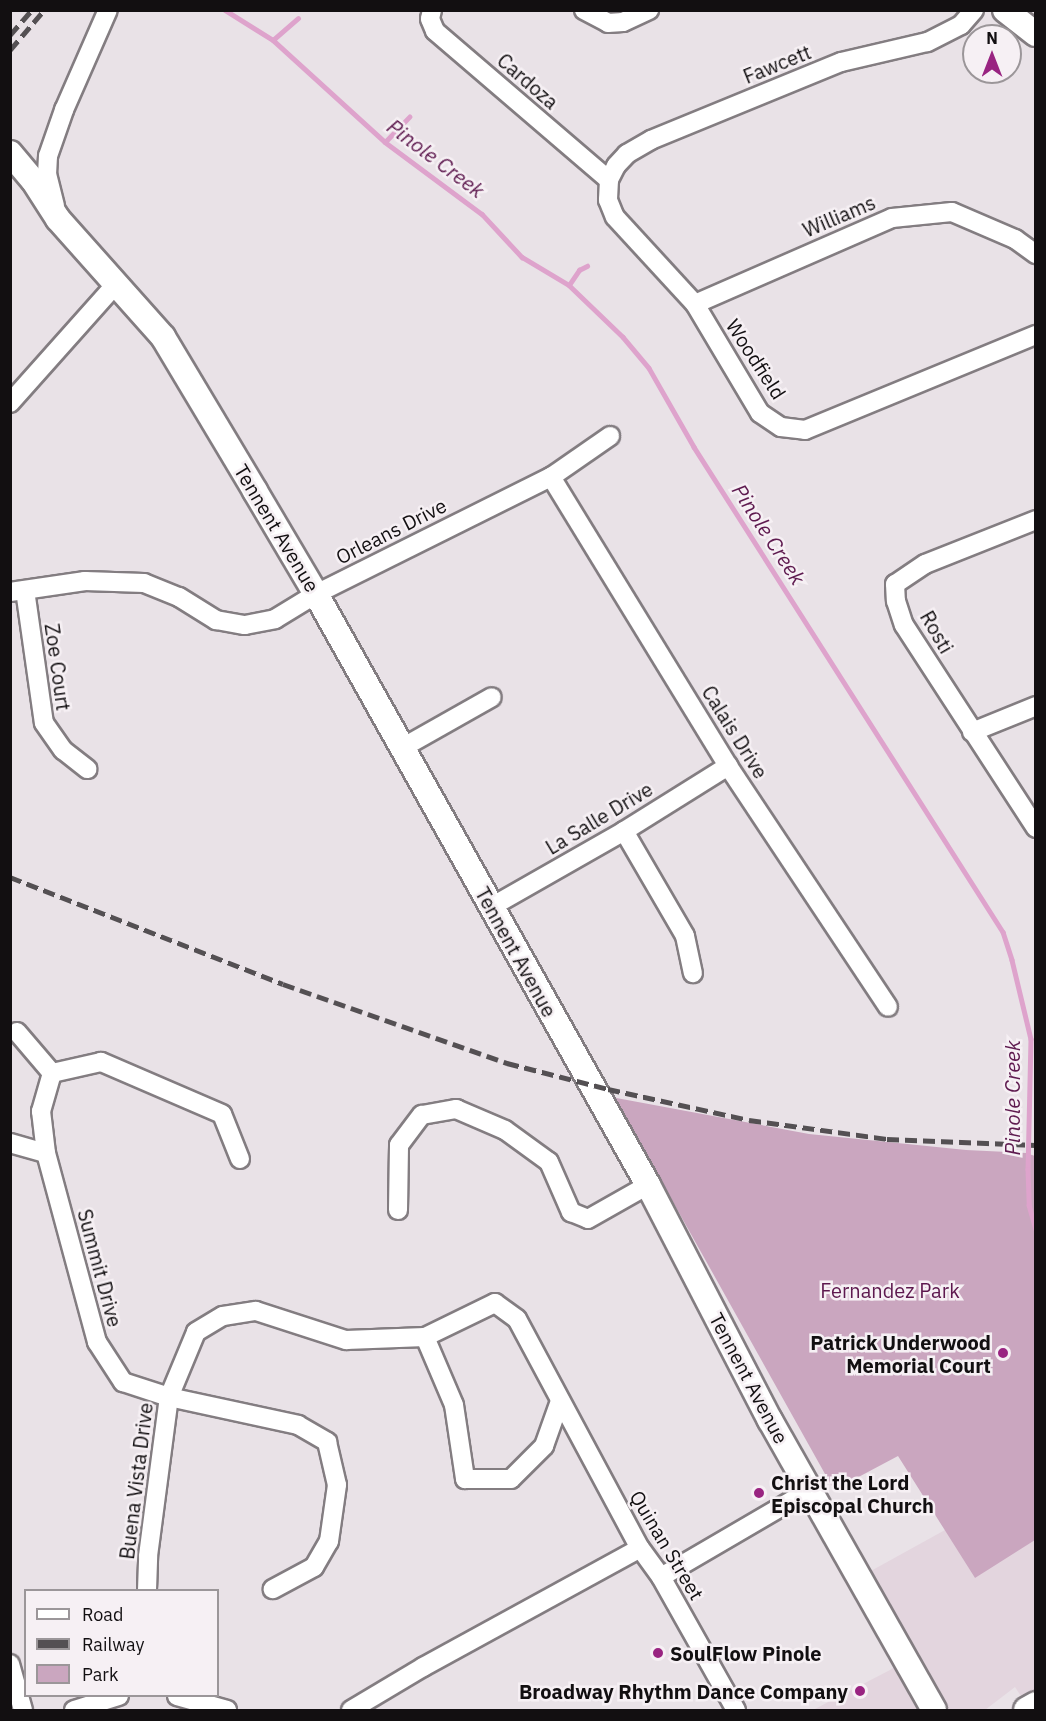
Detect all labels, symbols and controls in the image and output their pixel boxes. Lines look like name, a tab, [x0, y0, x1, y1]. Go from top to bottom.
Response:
north arrow	[962, 24, 1022, 84]
text: N	[986, 28, 998, 48]
street label: Fawcett	[740, 40, 814, 88]
street label: Cardoza	[493, 48, 563, 114]
water label: Pinole Creek	[382, 113, 490, 203]
street label: Williams	[799, 190, 879, 242]
street label: Woodfield	[721, 314, 791, 404]
street label: Tennent Avenue	[229, 460, 325, 596]
water label: Pinole Creek	[727, 479, 811, 589]
street label: Orleans Drive	[332, 493, 450, 569]
street label: Rosti	[915, 606, 959, 658]
street label: Zoe Court	[40, 622, 76, 712]
street label: Calais Drive	[697, 681, 773, 783]
street label: La Salle Drive	[541, 777, 657, 859]
street label: Tennent Avenue	[470, 883, 562, 1021]
water label: Pinole Creek	[999, 1040, 1025, 1156]
street label: Summit Drive	[73, 1206, 127, 1330]
park label: Fernandez Park	[820, 1278, 960, 1302]
street label: Tennent Avenue	[704, 1308, 794, 1448]
place label: Patrick Underwood Memorial Court	[810, 1330, 991, 1377]
marker: Patrick Underwood Memorial Court	[996, 1346, 1010, 1360]
street label: Buena Vista Drive	[114, 1401, 158, 1561]
place label: Christ the Lord Episcopal Church	[771, 1470, 934, 1517]
street label: Quinan Street	[625, 1486, 709, 1604]
marker: Christ the Lord Episcopal Church	[752, 1486, 766, 1500]
legend	[24, 1589, 219, 1697]
text: Road	[82, 1603, 123, 1626]
text: Railway	[82, 1633, 144, 1656]
place label: SoulFlow Pinole	[670, 1641, 821, 1665]
marker: SoulFlow Pinole	[651, 1646, 665, 1660]
text: Park	[82, 1663, 118, 1686]
place label: Broadway Rhythm Dance Company	[519, 1679, 848, 1703]
marker: Broadway Rhythm Dance Company	[853, 1684, 867, 1698]

